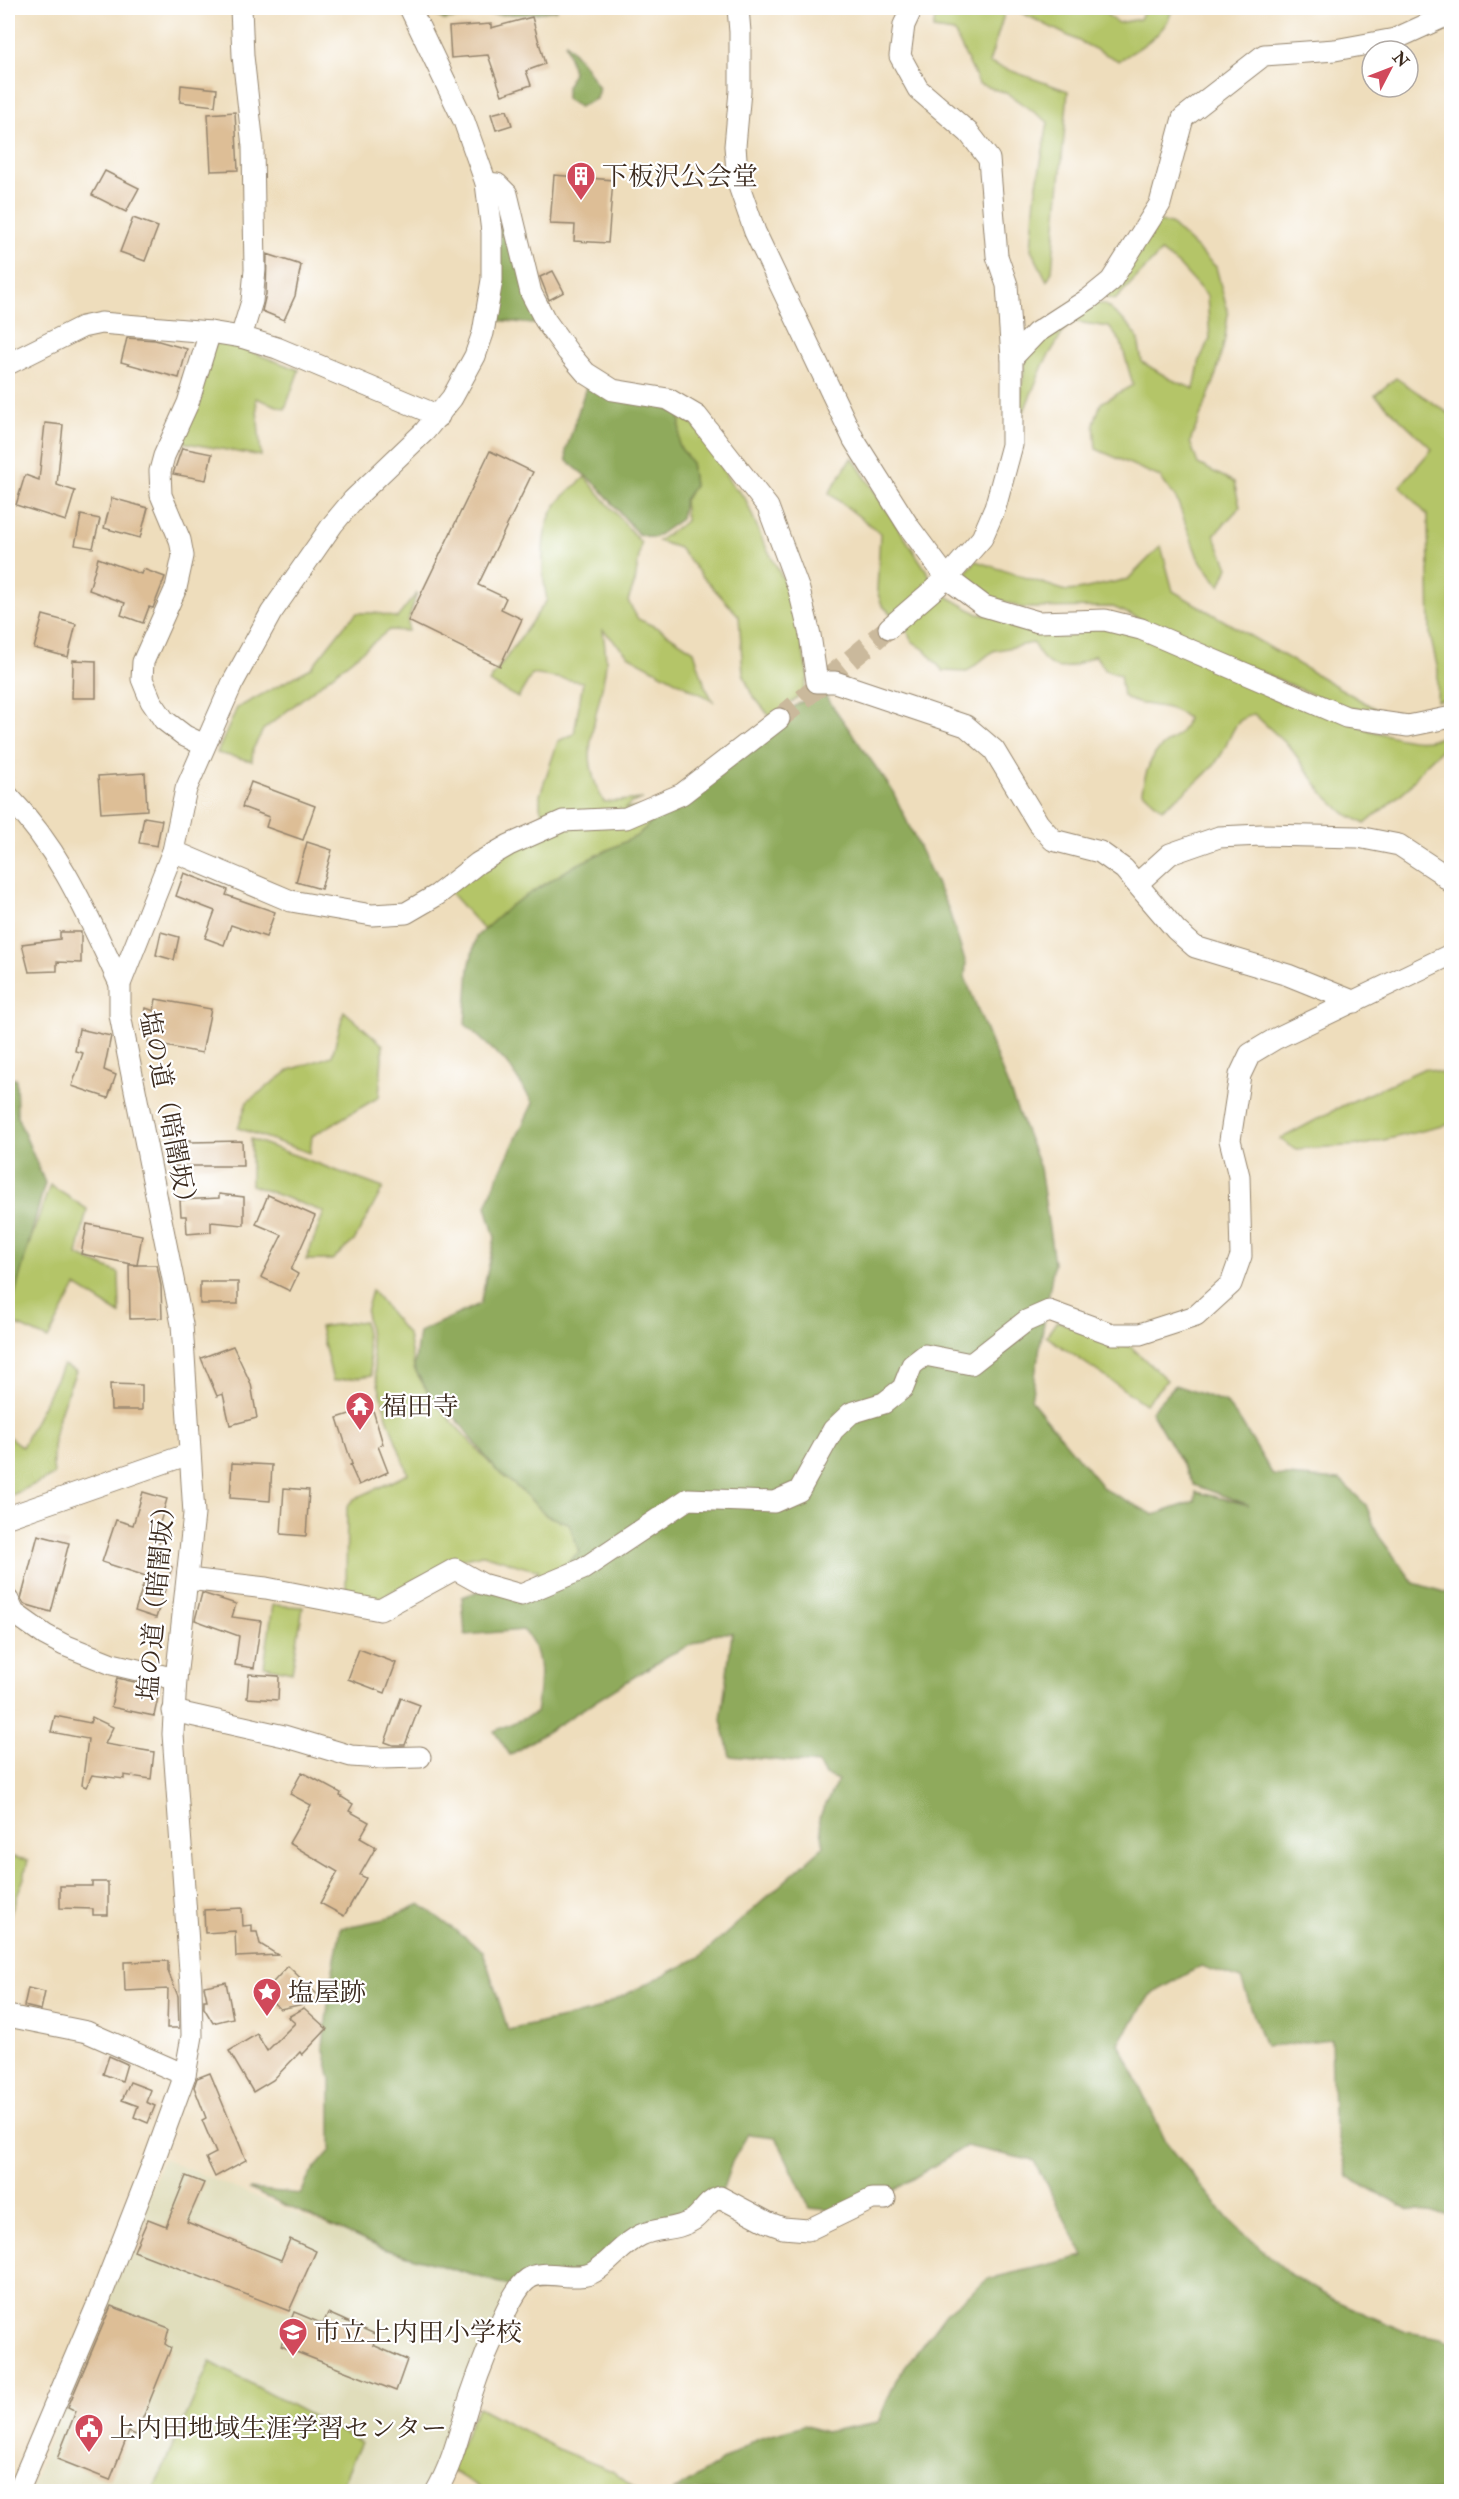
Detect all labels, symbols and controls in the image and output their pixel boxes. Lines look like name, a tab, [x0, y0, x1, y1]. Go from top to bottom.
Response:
north arrow	[1360, 39, 1420, 99]
text: N	[1388, 47, 1413, 72]
building icon: 下板沢公会堂	[565, 160, 597, 202]
place label: 下板沢公会堂	[602, 161, 758, 193]
street label: 塩の道（暗闇坂）	[132, 1008, 204, 1218]
temple icon: 福田寺	[344, 1390, 376, 1432]
place label: 福田寺	[381, 1391, 459, 1423]
street label: 塩の道（暗闇坂）	[132, 1492, 182, 1702]
place icon: 塩屋跡	[251, 1976, 283, 2018]
place label: 塩屋跡	[288, 1977, 366, 2009]
school or university icon: 市立上内田小学校	[277, 2316, 309, 2358]
place label: 市立上内田小学校	[314, 2317, 522, 2349]
public building icon: 上内田地域生涯学習センター	[73, 2412, 105, 2454]
place label: 上内田地域生涯学習センター	[110, 2413, 447, 2445]

